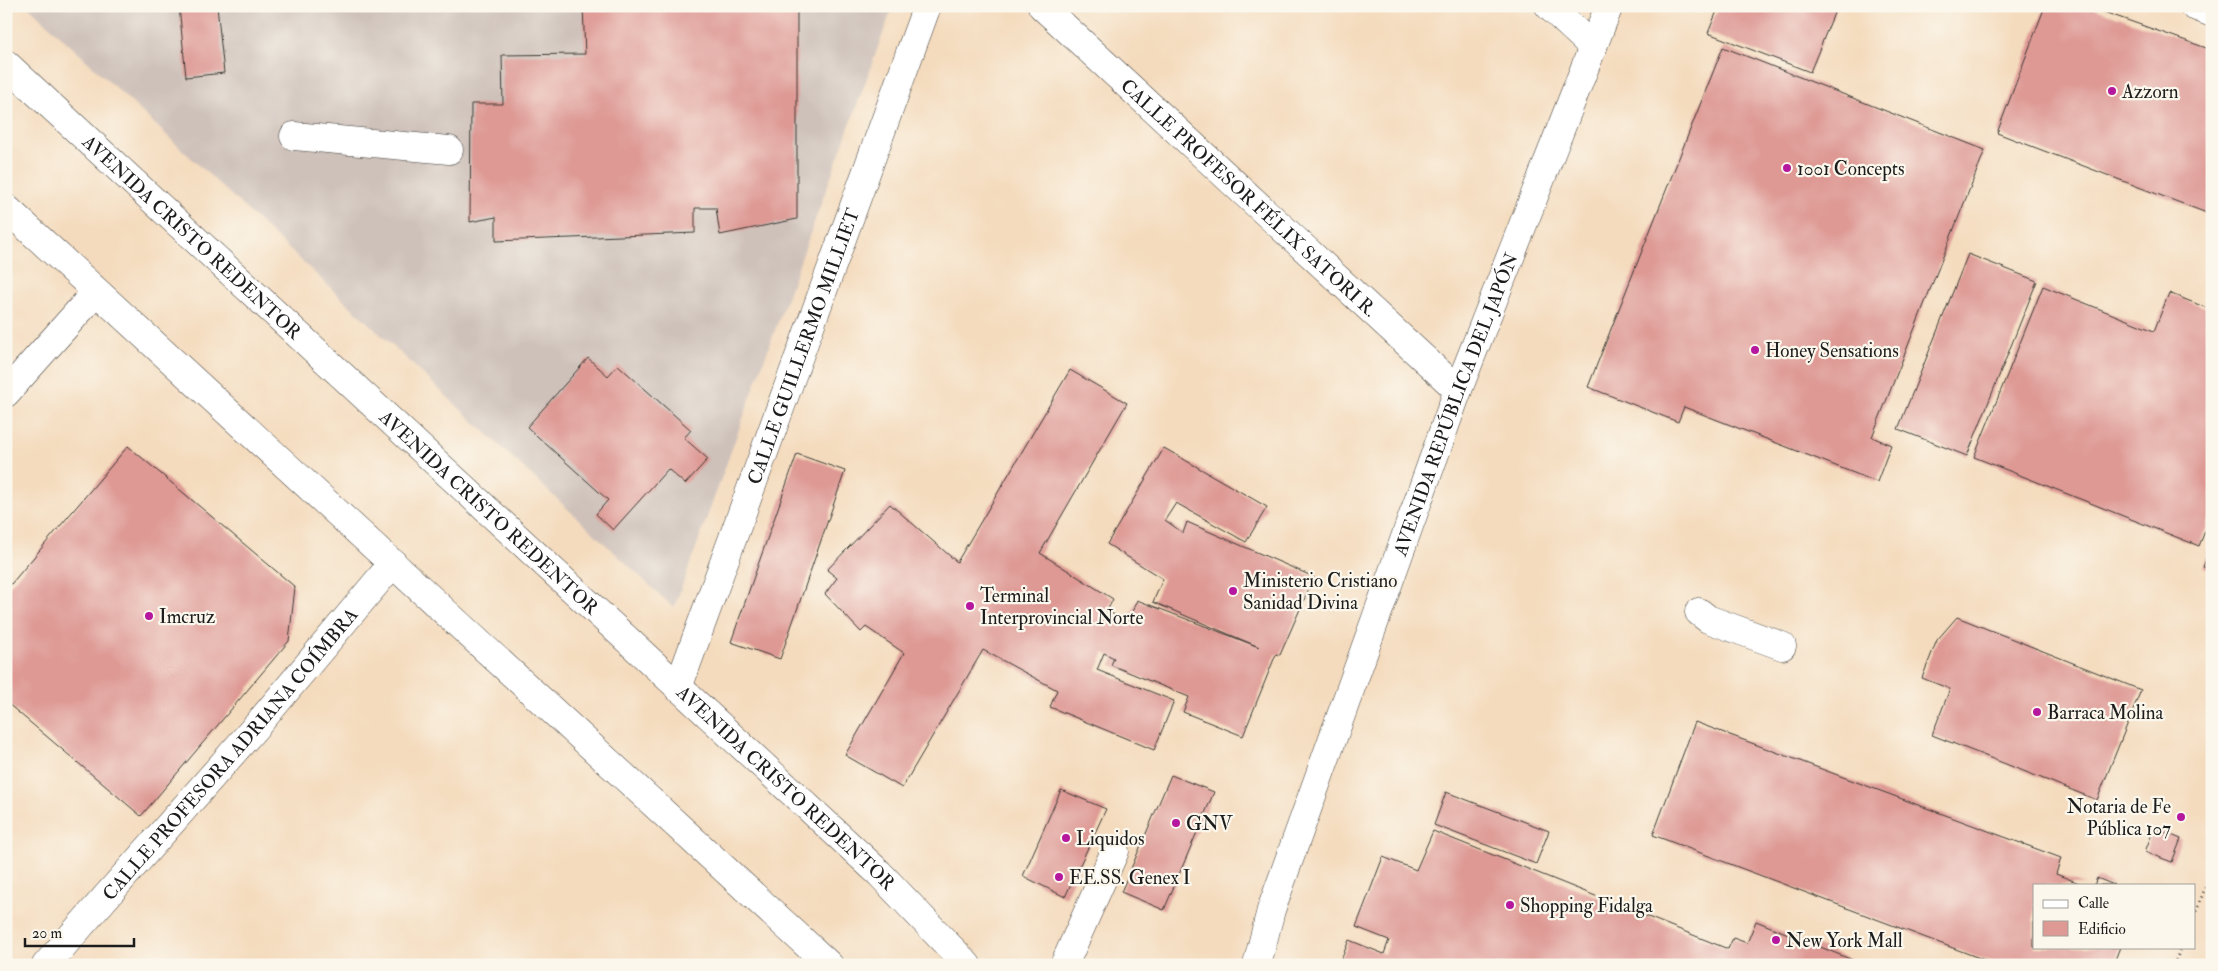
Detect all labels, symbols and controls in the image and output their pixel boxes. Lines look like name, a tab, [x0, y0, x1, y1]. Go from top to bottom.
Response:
street label: CALLE PROFESOR FÉLIX SATORI R.	[1115, 74, 1382, 322]
place label: Azzorn	[2121, 80, 2179, 104]
marker: Azzorn	[2106, 85, 2118, 97]
street label: AVENIDA CRISTO REDENTOR	[76, 129, 306, 345]
place label: 1001 Concepts	[1797, 157, 1905, 182]
marker: 1001 Concepts	[1781, 162, 1793, 174]
street label: CALLE GUILLERMO MILLIET	[742, 205, 865, 488]
street label: AVENIDA REPÚBLICA DEL JAPÓN	[1388, 250, 1524, 560]
place label: Honey Sensations	[1765, 339, 1899, 363]
marker: Honey Sensations	[1749, 344, 1761, 356]
street label: AVENIDA CRISTO REDENTOR	[374, 405, 603, 620]
place label: Ministerio Cristiano Sanidad Divina	[1243, 569, 1397, 615]
place label: Terminal Interprovincial Norte	[980, 584, 1143, 631]
marker: Ministerio Cristiano Sanidad Divina	[1227, 585, 1239, 597]
marker: Terminal Interprovincial Norte	[964, 600, 976, 612]
street label: CALLE PROFESORA ADRIANA COÍMBRA	[98, 603, 363, 906]
place label: Imcruz	[159, 605, 215, 629]
marker: Imcruz	[143, 610, 155, 622]
street label: AVENIDA CRISTO REDENTOR	[671, 680, 900, 896]
place label: Barraca Molina	[2047, 701, 2163, 725]
marker: Barraca Molina	[2031, 706, 2043, 718]
place label: Notaria de Fe Pública 107	[2067, 795, 2171, 841]
marker: Notaria de Fe Pública 107	[2175, 811, 2187, 823]
place label: GNV	[1186, 812, 1233, 836]
marker: GNV	[1170, 817, 1182, 829]
place label: Liquidos	[1076, 827, 1144, 851]
marker: Liquidos	[1060, 832, 1072, 844]
place label: EE.SS. Genex I	[1069, 866, 1191, 890]
marker: EE.SS. Genex I	[1053, 871, 1065, 883]
legend	[2033, 884, 2196, 948]
place label: Shopping Fidalga	[1520, 894, 1653, 919]
text: Calle	[2078, 894, 2109, 913]
marker: Shopping Fidalga	[1504, 899, 1516, 911]
scale bar	[25, 916, 134, 948]
text: Edificio	[2078, 920, 2126, 939]
text: 20 m	[32, 924, 62, 943]
place label: New York Mall	[1786, 929, 1903, 953]
marker: New York Mall	[1770, 934, 1782, 946]

